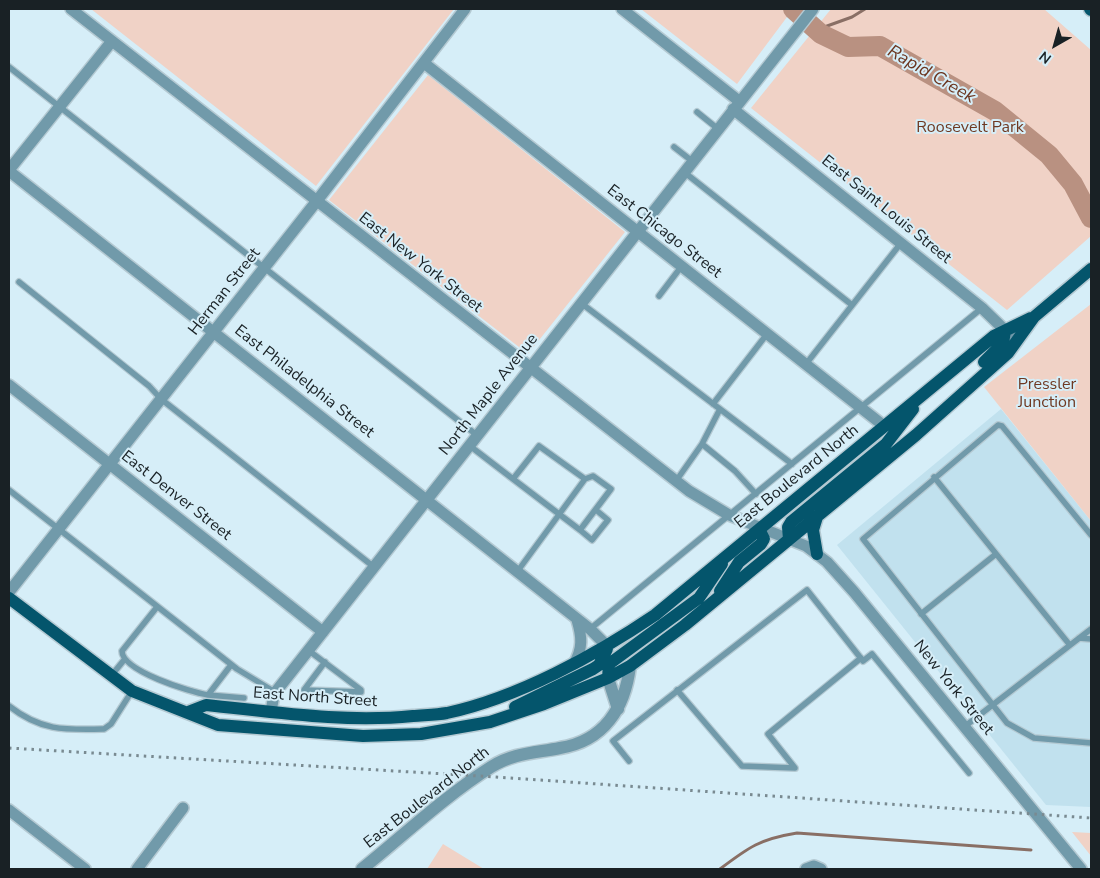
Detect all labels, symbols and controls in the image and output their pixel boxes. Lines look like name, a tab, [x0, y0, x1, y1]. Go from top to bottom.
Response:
north arrow	[1030, 20, 1080, 70]
water label: Rapid Creek	[883, 41, 979, 109]
text: N	[1035, 47, 1055, 68]
park label: Roosevelt Park	[916, 118, 1024, 138]
street label: East Saint Louis Street	[817, 152, 955, 268]
street label: East Chicago Street	[603, 181, 725, 283]
street label: East New York Street	[354, 209, 486, 317]
street label: Herman Street	[185, 245, 265, 339]
street label: East Philadelphia Street	[230, 321, 378, 443]
street label: North Maple Avenue	[436, 330, 542, 460]
park label: Pressler Junction	[1018, 375, 1076, 413]
street label: East Boulevard North	[731, 421, 863, 533]
street label: East Denver Street	[117, 447, 235, 545]
street label: New York Street	[909, 637, 997, 739]
street label: East North Street	[252, 684, 378, 712]
street label: East Boulevard North	[360, 743, 494, 853]

